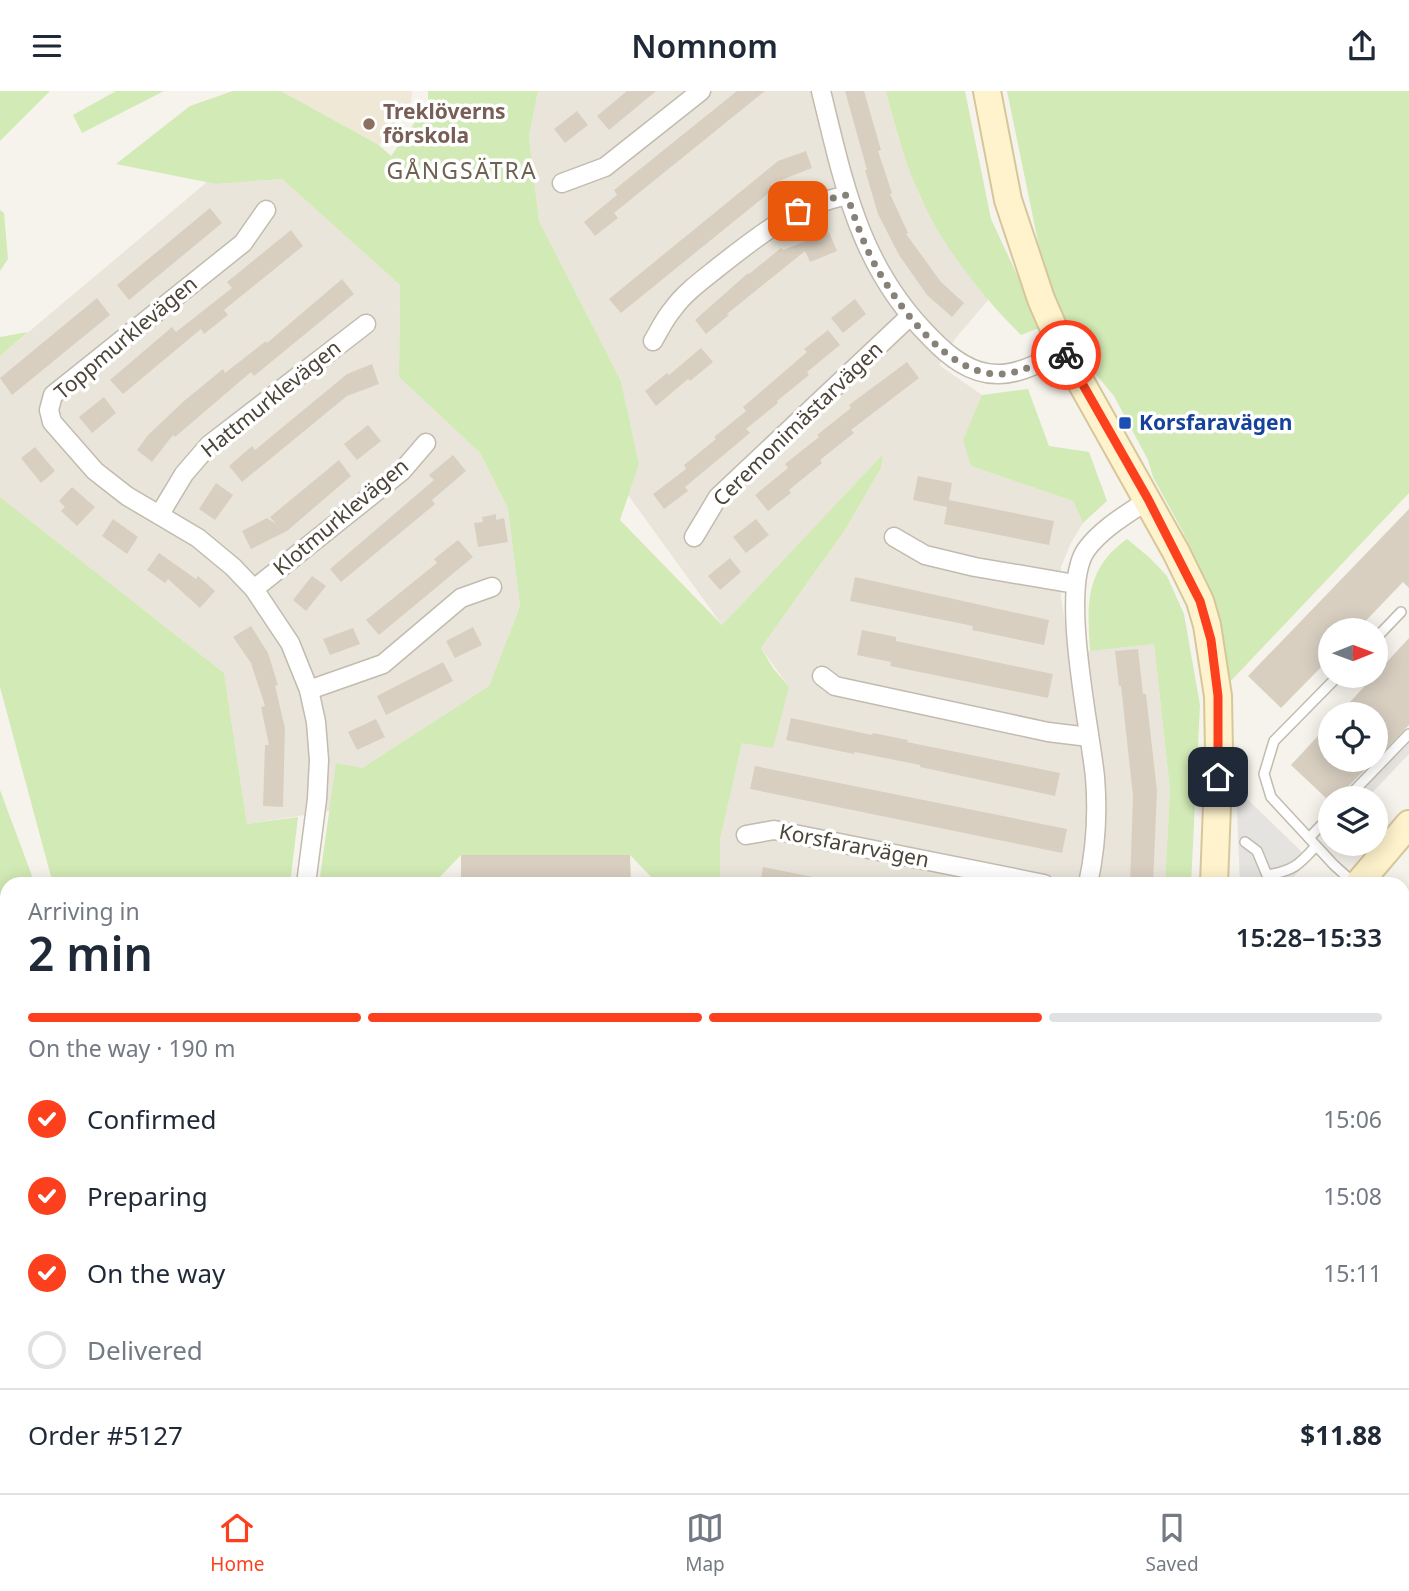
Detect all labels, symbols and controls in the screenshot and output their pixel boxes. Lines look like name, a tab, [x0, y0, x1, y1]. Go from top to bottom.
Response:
text: Nomnom	[631, 24, 778, 67]
icon: menu	[28, 27, 66, 65]
icon: share	[1343, 27, 1381, 65]
place label: Treklöverns förskola	[383, 97, 506, 149]
marker: Treklöverns förskola	[361, 116, 377, 132]
district label: GÅNGSÄTRA	[386, 154, 538, 186]
pin	[768, 181, 828, 241]
icon: bag	[779, 192, 817, 230]
street label: Toppmurklevägen	[48, 269, 203, 405]
courier	[1031, 320, 1101, 390]
street label: Hattmurklevägen	[195, 333, 346, 463]
street label: Ceremonimästarvägen	[706, 335, 888, 512]
icon: bike	[1047, 336, 1085, 374]
place label: Korsfaravägen	[1139, 408, 1292, 436]
marker: Korsfaravägen	[1117, 415, 1133, 431]
street label: Klotmurklevägen	[267, 451, 414, 581]
north arrow	[1318, 618, 1388, 688]
map controls	[1318, 618, 1388, 856]
button: locate	[1318, 702, 1388, 772]
pin	[1188, 747, 1248, 807]
icon: home	[1199, 758, 1237, 796]
button: layers	[1318, 786, 1388, 856]
street label: Korsfararvägen	[777, 817, 932, 873]
text: Arriving in	[28, 895, 140, 927]
text: 15:28–15:33	[1236, 919, 1382, 955]
text: 2 min	[28, 922, 153, 984]
text: On the way · 190 m	[28, 1032, 235, 1064]
icon: check	[28, 1100, 66, 1138]
text: Confirmed	[87, 1101, 217, 1137]
text: 15:06	[1323, 1103, 1382, 1135]
icon: check	[28, 1177, 66, 1215]
text: Preparing	[87, 1178, 208, 1214]
text: 15:08	[1323, 1180, 1382, 1212]
icon: check	[28, 1254, 66, 1292]
text: On the way	[87, 1255, 225, 1291]
text: 15:11	[1323, 1257, 1382, 1289]
text: Delivered	[87, 1332, 203, 1368]
text: Order #5127	[28, 1417, 183, 1453]
text: $11.88	[1300, 1417, 1382, 1453]
tab: Home	[210, 1509, 264, 1577]
tab: Map	[685, 1509, 725, 1577]
tab: Saved	[1145, 1509, 1199, 1577]

